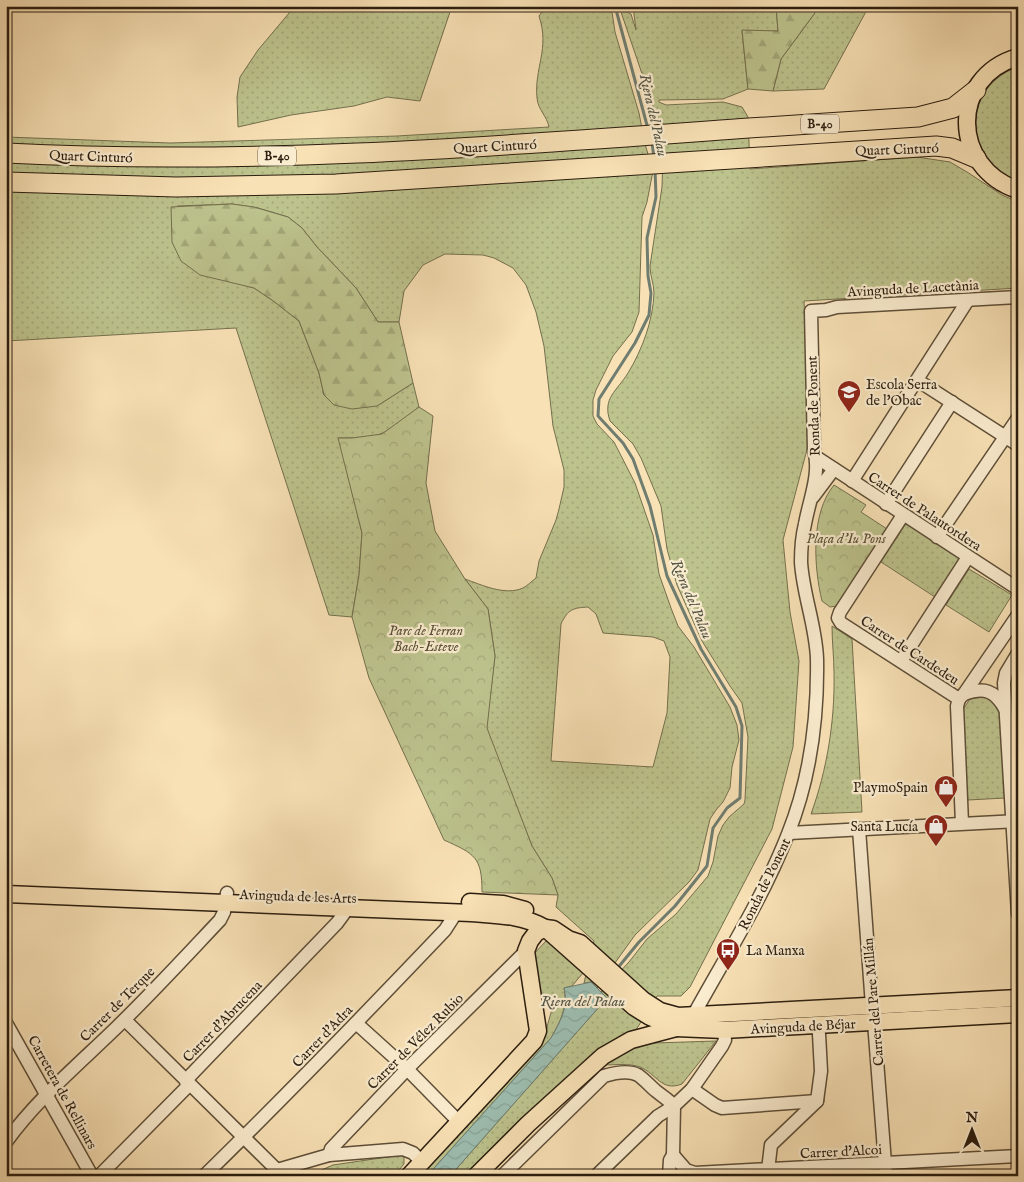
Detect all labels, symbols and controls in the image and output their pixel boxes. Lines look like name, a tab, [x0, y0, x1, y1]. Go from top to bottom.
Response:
water label: Riera del Palau	[635, 72, 672, 159]
road number: B-40	[801, 115, 839, 134]
street label: Quart Cinturó	[453, 136, 538, 158]
street label: Quart Cinturó	[855, 140, 940, 160]
road number: B-40	[258, 146, 296, 166]
street label: Quart Cinturó	[49, 147, 134, 167]
street label: Avinguda de Lacetània	[846, 277, 980, 301]
street label: Ronda de Ponent	[803, 355, 825, 456]
place label: Escola Serra de l'Obac	[866, 376, 938, 410]
school or university icon: Escola Serra de l'Obac	[836, 379, 862, 413]
street label: Carrer de Palautordera	[864, 468, 985, 556]
park label: Plaça d'Iu Pons	[806, 530, 887, 548]
water label: Riera del Palau	[666, 557, 717, 642]
street label: Carrer de Cardedeu	[857, 612, 962, 689]
park label: Parc de Ferran Bach-Esteve	[389, 622, 463, 656]
shop icon: PlaymoSpain	[933, 774, 959, 808]
place label: PlaymoSpain	[853, 779, 929, 797]
shop icon: Santa Lucía	[923, 813, 949, 847]
place label: Santa Lucía	[850, 818, 919, 836]
street label: Ronda de Ponent	[735, 835, 795, 934]
street label: Avinguda de les Arts	[238, 886, 357, 908]
bus stop icon: La Manxa	[715, 937, 741, 971]
street label: Carrer del Pare Millán	[859, 937, 889, 1067]
place label: La Manxa	[746, 942, 806, 960]
street label: Carrer de Terque	[76, 963, 159, 1046]
street label: Carrer d'Abrucena	[179, 976, 267, 1066]
street label: Carrer de Vélez Rubio	[364, 989, 468, 1094]
water label: Riera del Palau	[541, 992, 625, 1011]
street label: Carrer d'Adra	[289, 1001, 358, 1072]
street label: Avinguda de Béjar	[749, 1015, 856, 1039]
street label: Carretera de Rellinars	[23, 1033, 101, 1153]
north arrow	[946, 1104, 996, 1154]
text: N	[965, 1109, 978, 1127]
street label: Carrer d'Alcoi	[800, 1141, 883, 1163]

